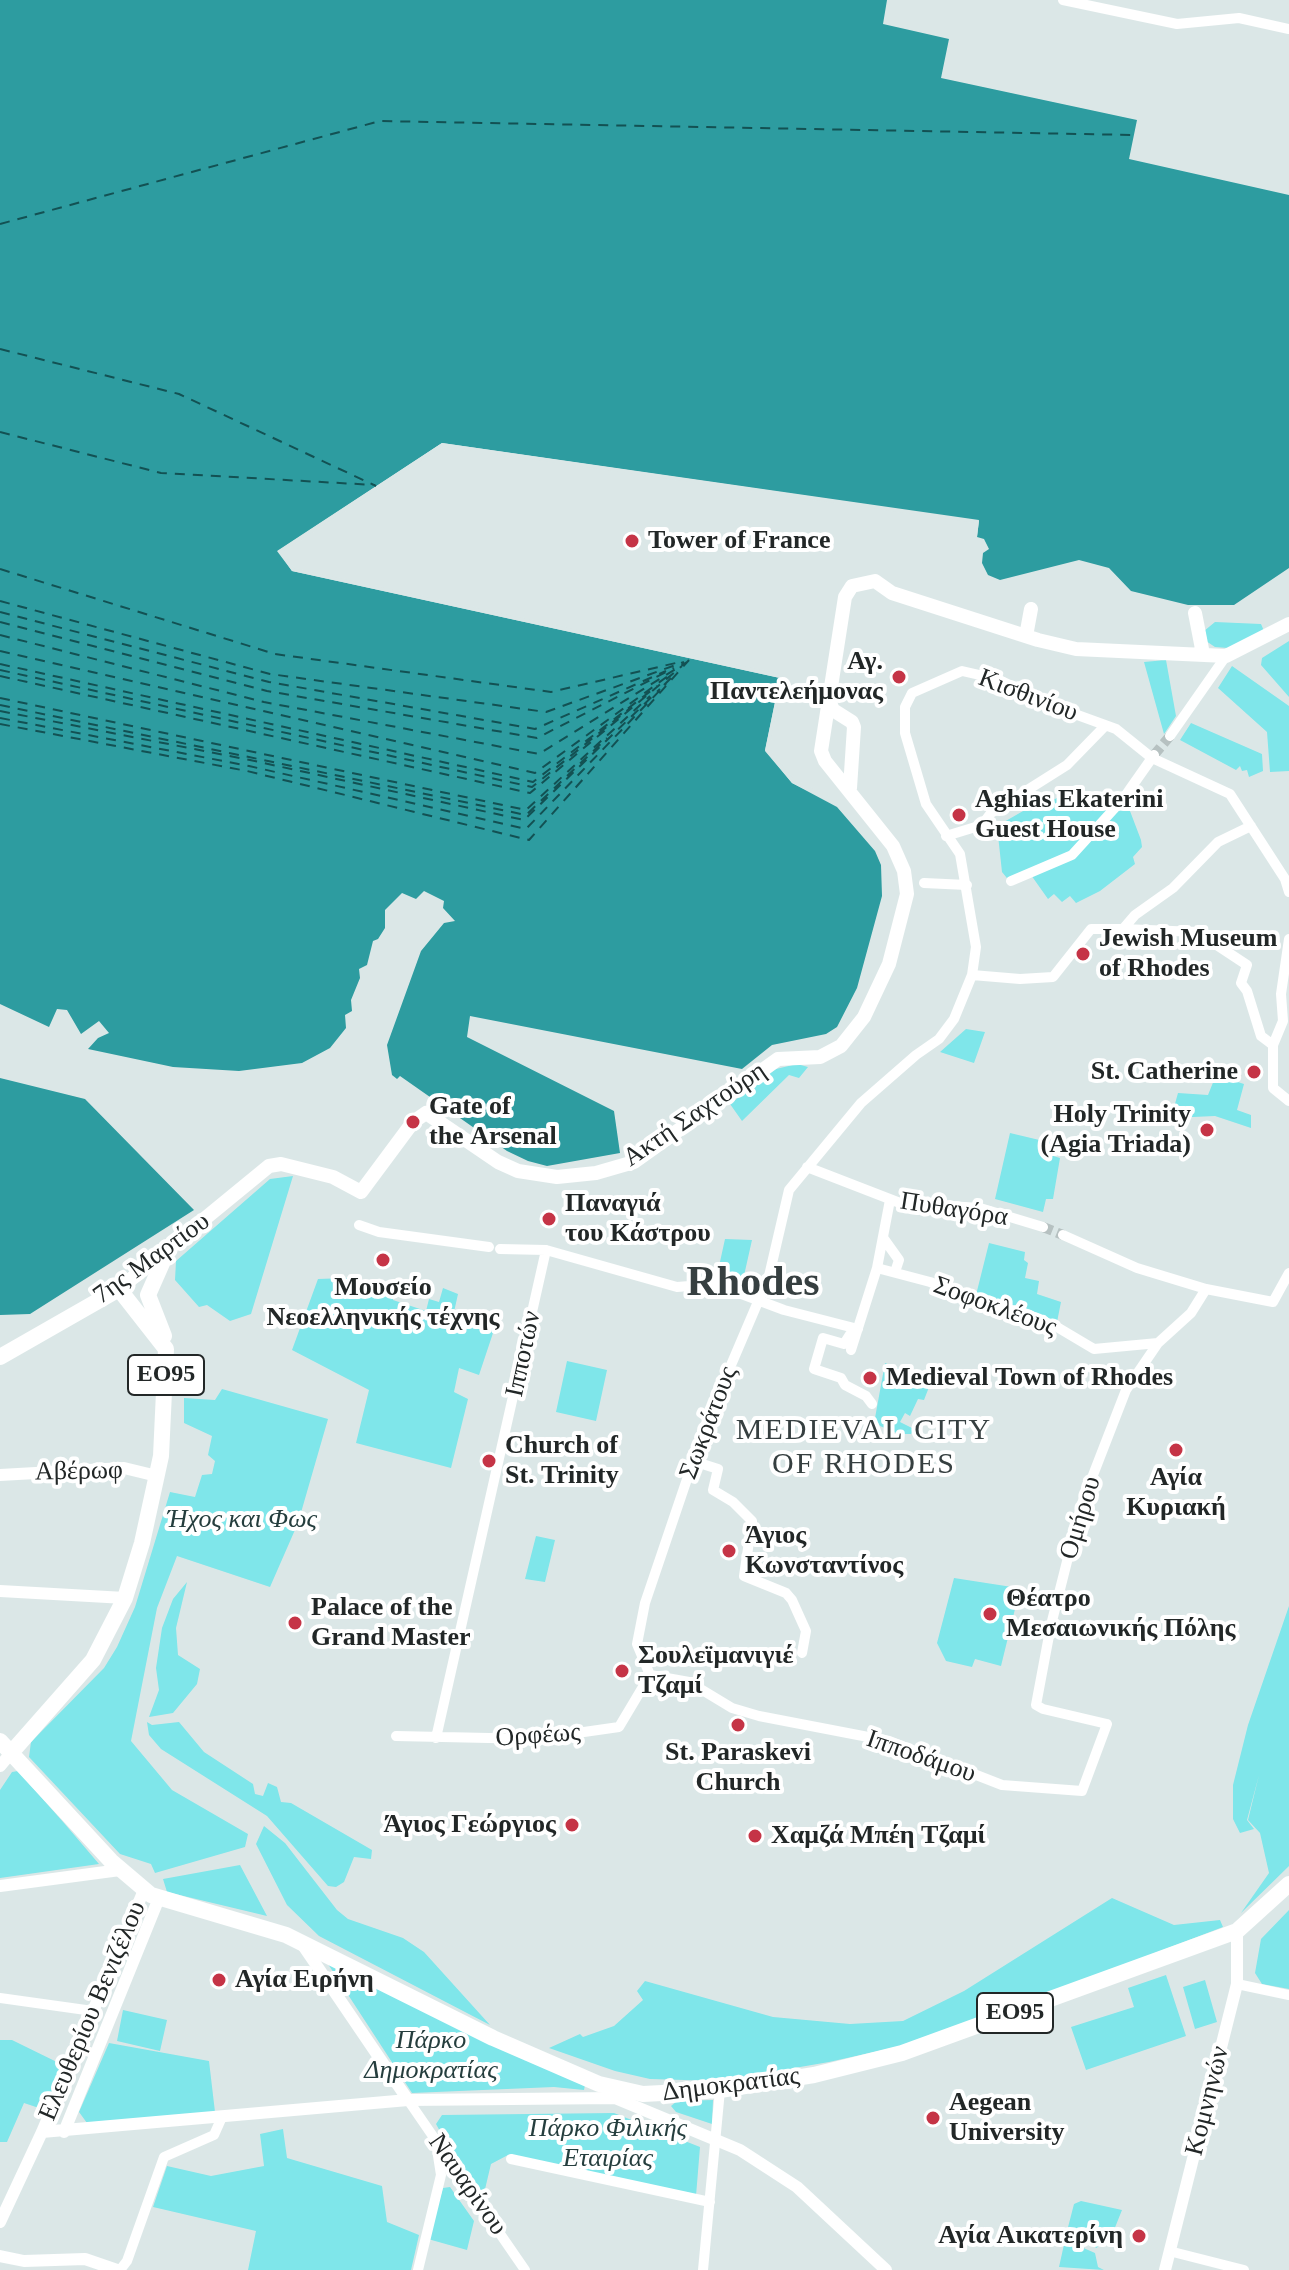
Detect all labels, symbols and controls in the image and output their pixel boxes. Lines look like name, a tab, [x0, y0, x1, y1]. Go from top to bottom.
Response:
place label: Tower of France	[648, 525, 830, 557]
marker: Tower of France	[623, 532, 641, 550]
place label: Αγ. Παντελεήμονας	[710, 646, 883, 708]
street label: Κισθινίου	[974, 663, 1082, 729]
marker: Αγ. Παντελεήμονας	[890, 668, 908, 686]
place label: Aghias Ekaterini Guest House	[975, 784, 1164, 846]
marker: Aghias Ekaterini Guest House	[950, 806, 968, 824]
place label: Jewish Museum of Rhodes	[1099, 923, 1277, 984]
marker: Jewish Museum of Rhodes	[1074, 945, 1092, 963]
street label: Ακτή Σαχτούρη	[618, 1056, 772, 1174]
place label: St. Catherine	[1091, 1056, 1238, 1088]
marker: St. Catherine	[1245, 1063, 1263, 1081]
place label: Gate of the Arsenal	[429, 1091, 557, 1152]
place label: Holy Trinity (Agia Triada)	[1041, 1099, 1191, 1160]
marker: Gate of the Arsenal	[404, 1113, 422, 1131]
marker: Holy Trinity (Agia Triada)	[1198, 1121, 1216, 1139]
street label: Πυθαγόρα	[898, 1186, 1010, 1234]
place label: Παναγιά του Κάστρου	[565, 1188, 711, 1250]
street label: 7ης Μαρτίου	[88, 1206, 216, 1312]
marker: Παναγιά του Κάστρου	[540, 1210, 558, 1228]
marker: Μουσείο Νεοελληνικής τέχνης	[374, 1251, 392, 1269]
district label: Rhodes	[686, 1259, 820, 1309]
street label: Σοφοκλέους	[929, 1270, 1061, 1344]
place label: Μουσείο Νεοελληνικής τέχνης	[266, 1272, 500, 1334]
street label: Ιπποτών	[500, 1308, 548, 1400]
road number: ΕΟ95	[128, 1355, 204, 1395]
street label: Σωκράτους	[673, 1362, 745, 1484]
place label: Medieval Town of Rhodes	[886, 1362, 1173, 1394]
marker: Medieval Town of Rhodes	[861, 1369, 879, 1387]
district label: MEDIEVAL CITY OF RHODES	[736, 1413, 992, 1484]
place label: Church of St. Trinity	[505, 1430, 619, 1492]
marker: Αγία Κυριακή	[1167, 1441, 1185, 1459]
marker: Church of St. Trinity	[480, 1452, 498, 1470]
street label: Αβέρωφ	[35, 1456, 123, 1488]
place label: Αγία Κυριακή	[1126, 1462, 1226, 1524]
street label: Ομήρου	[1054, 1473, 1108, 1563]
park label: Ήχος και Φως	[167, 1504, 317, 1536]
place label: Άγιος Κωνσταντίνος	[745, 1520, 903, 1582]
marker: Άγιος Κωνσταντίνος	[720, 1542, 738, 1560]
place label: Θέατρο Μεσαιωνικής Πόλης	[1006, 1583, 1235, 1644]
place label: Palace of the Grand Master	[311, 1592, 471, 1654]
marker: Θέατρο Μεσαιωνικής Πόλης	[981, 1605, 999, 1623]
marker: Palace of the Grand Master	[286, 1614, 304, 1632]
place label: Σουλεϊμανιγιέ Τζαμί	[638, 1640, 794, 1702]
marker: Σουλεϊμανιγιέ Τζαμί	[613, 1662, 631, 1680]
marker: St. Paraskevi Church	[729, 1716, 747, 1734]
street label: Ορφέως	[494, 1717, 582, 1755]
street label: Ιπποδάμου	[862, 1724, 980, 1790]
place label: St. Paraskevi Church	[665, 1737, 811, 1798]
place label: Άγιος Γεώργιος	[383, 1809, 556, 1841]
marker: Άγιος Γεώργιος	[563, 1816, 581, 1834]
place label: Χαμζά Μπέη Τζαμί	[771, 1820, 986, 1852]
marker: Χαμζά Μπέη Τζαμί	[746, 1827, 764, 1845]
street label: Ελευθερίου Βενιζέλου	[33, 1897, 153, 2125]
place label: Αγία Ειρήνη	[235, 1964, 374, 1996]
marker: Αγία Ειρήνη	[210, 1971, 228, 1989]
road number: ΕΟ95	[977, 1993, 1053, 2033]
park label: Πάρκο Δημοκρατίας	[364, 2025, 498, 2086]
street label: Κομνηνών	[1179, 2043, 1237, 2159]
street label: Δημοκρατίας	[660, 2061, 802, 2109]
place label: Aegean University	[949, 2087, 1065, 2148]
marker: Aegean University	[924, 2109, 942, 2127]
park label: Πάρκο Φιλικής Εταιρίας	[529, 2113, 687, 2174]
street label: Ναυαρίνου	[421, 2128, 513, 2242]
place label: Αγία Αικατερίνη	[938, 2220, 1123, 2252]
marker: Αγία Αικατερίνη	[1130, 2227, 1148, 2245]

